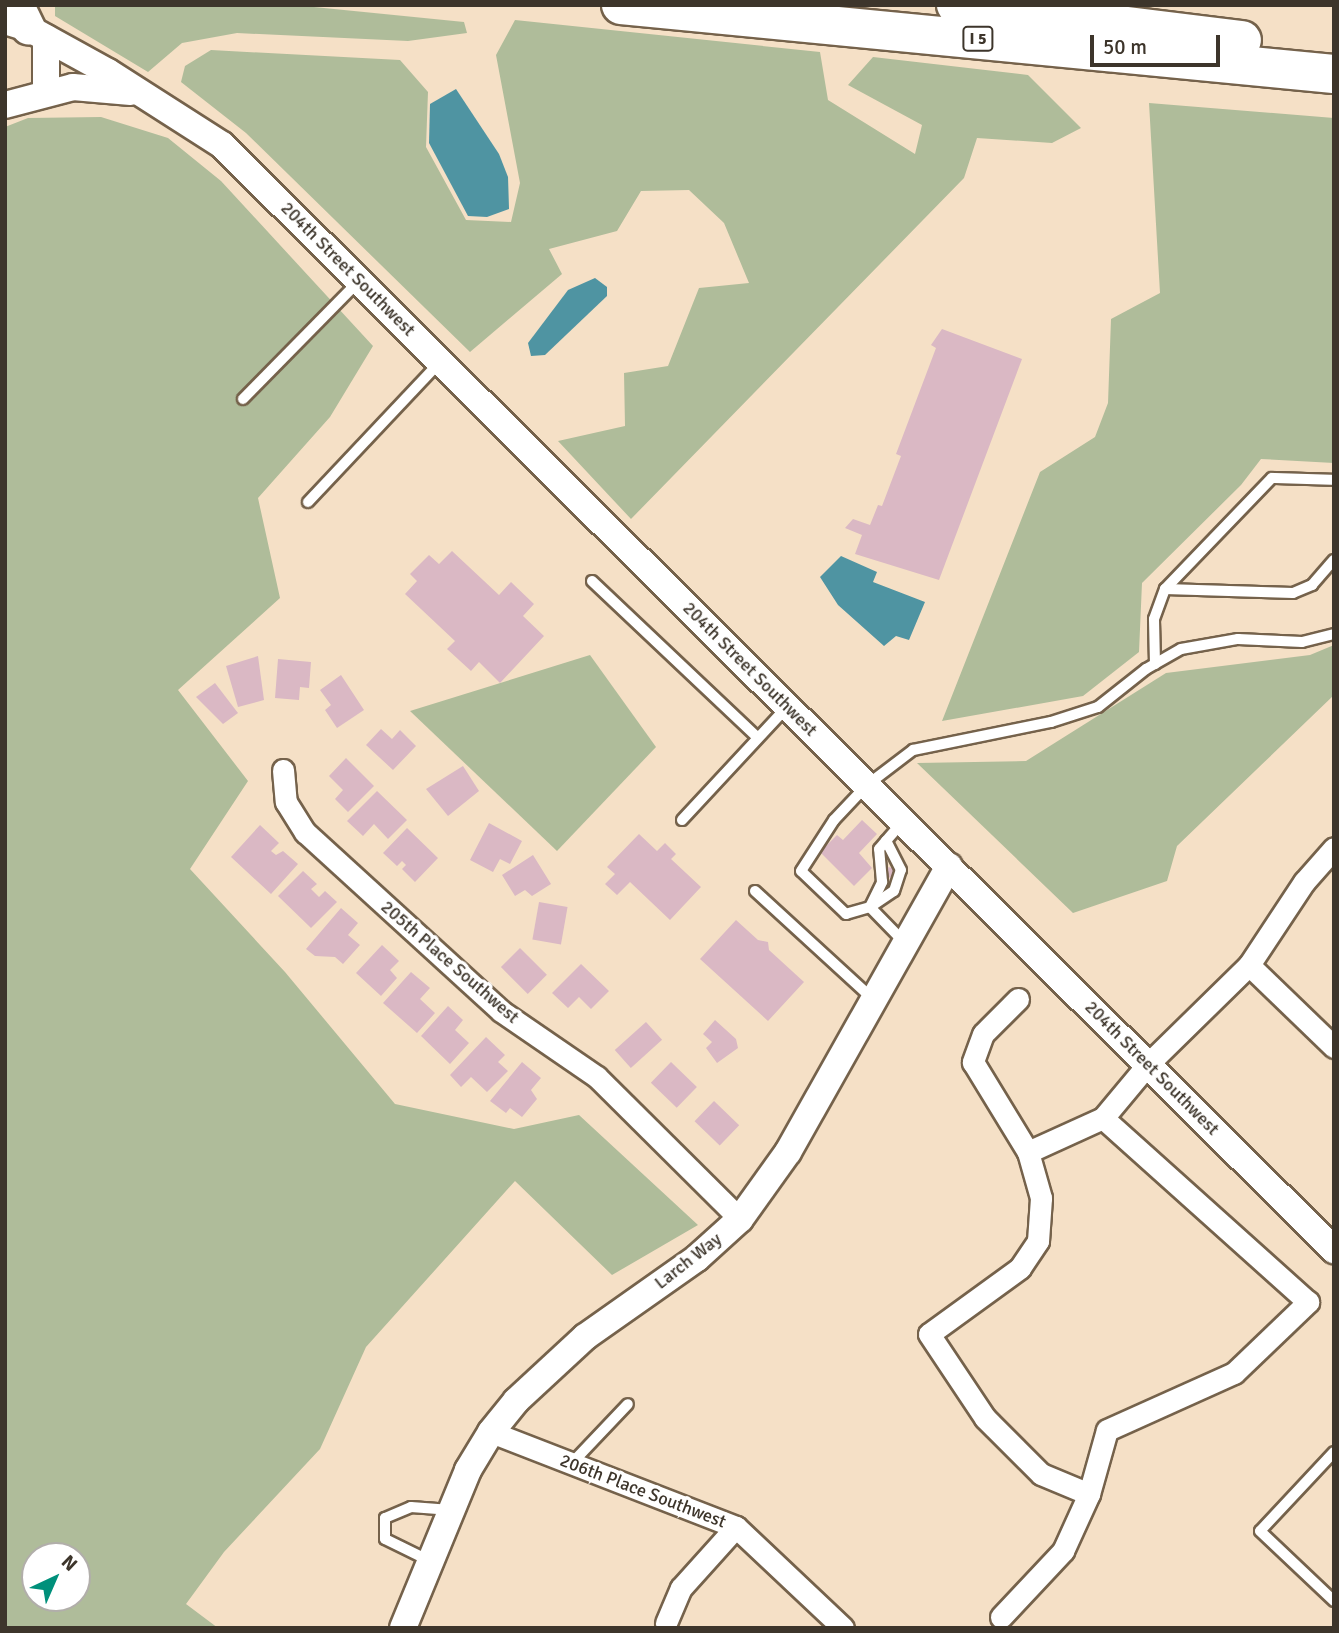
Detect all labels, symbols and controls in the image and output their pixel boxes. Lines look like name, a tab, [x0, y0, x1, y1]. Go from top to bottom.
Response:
scale bar	[1094, 21, 1224, 65]
road number: I 5	[962, 26, 994, 52]
text: 50 m	[1103, 34, 1147, 60]
street label: 204th Street Southwest	[276, 197, 420, 341]
street label: 204th Street Southwest	[678, 597, 822, 741]
street label: 205th Place Southwest	[376, 896, 524, 1028]
street label: 204th Street Southwest	[1080, 996, 1224, 1140]
street label: Larch Way	[650, 1228, 726, 1294]
street label: 206th Place Southwest	[557, 1449, 729, 1533]
north arrow	[21, 1542, 91, 1612]
text: N	[56, 1550, 82, 1577]

